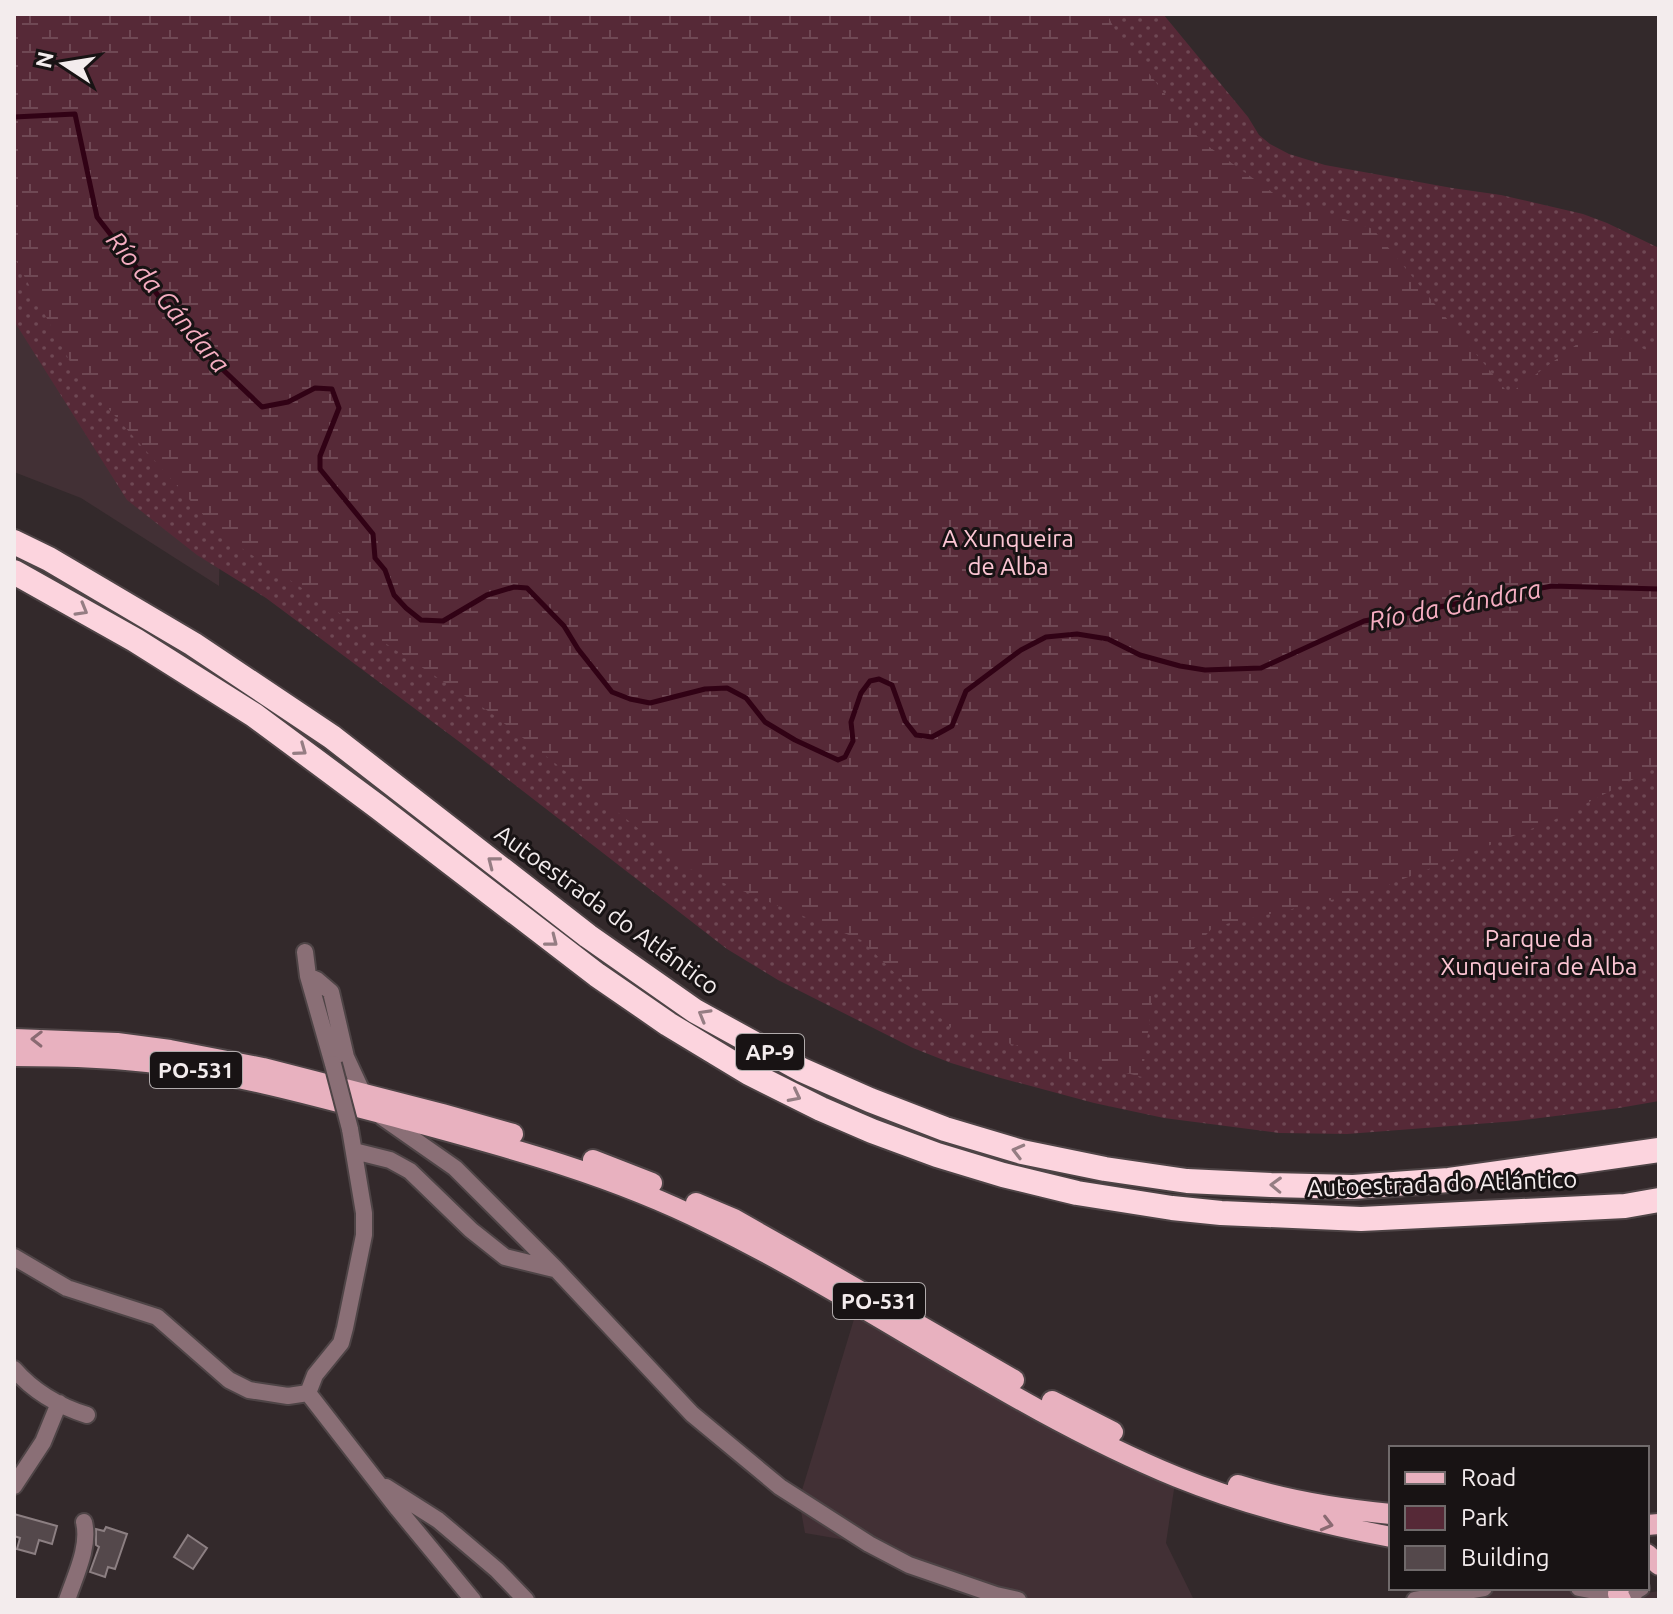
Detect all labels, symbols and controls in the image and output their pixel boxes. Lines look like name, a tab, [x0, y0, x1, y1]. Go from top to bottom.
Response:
north arrow	[24, 24, 104, 104]
text: N	[30, 49, 58, 70]
water label: Río da Gándara	[101, 225, 236, 378]
park label: A Xunqueira de Alba	[942, 525, 1074, 580]
water label: Río da Gándara	[1366, 574, 1544, 635]
one-way arrow	[74, 600, 88, 616]
one-way arrow	[292, 740, 307, 755]
street label: Autoestrada do Atlántico	[490, 819, 725, 1000]
one-way arrow	[487, 858, 502, 872]
park label: Parque da Xunqueira de Alba	[1441, 925, 1637, 980]
one-way arrow	[543, 932, 558, 946]
one-way arrow	[698, 1009, 712, 1025]
one-way arrow	[30, 1031, 43, 1048]
road number: AP-9	[736, 1034, 804, 1070]
road number: PO-531	[150, 1052, 242, 1088]
one-way arrow	[786, 1086, 801, 1102]
one-way arrow	[1012, 1143, 1026, 1160]
street label: Autoestrada do Atlántico	[1306, 1165, 1578, 1202]
one-way arrow	[1269, 1177, 1281, 1194]
road number: PO-531	[833, 1283, 925, 1319]
legend	[1389, 1446, 1649, 1590]
text: Road	[1461, 1464, 1516, 1491]
text: Park	[1461, 1504, 1509, 1531]
one-way arrow	[1320, 1515, 1333, 1532]
text: Building	[1461, 1544, 1549, 1571]

